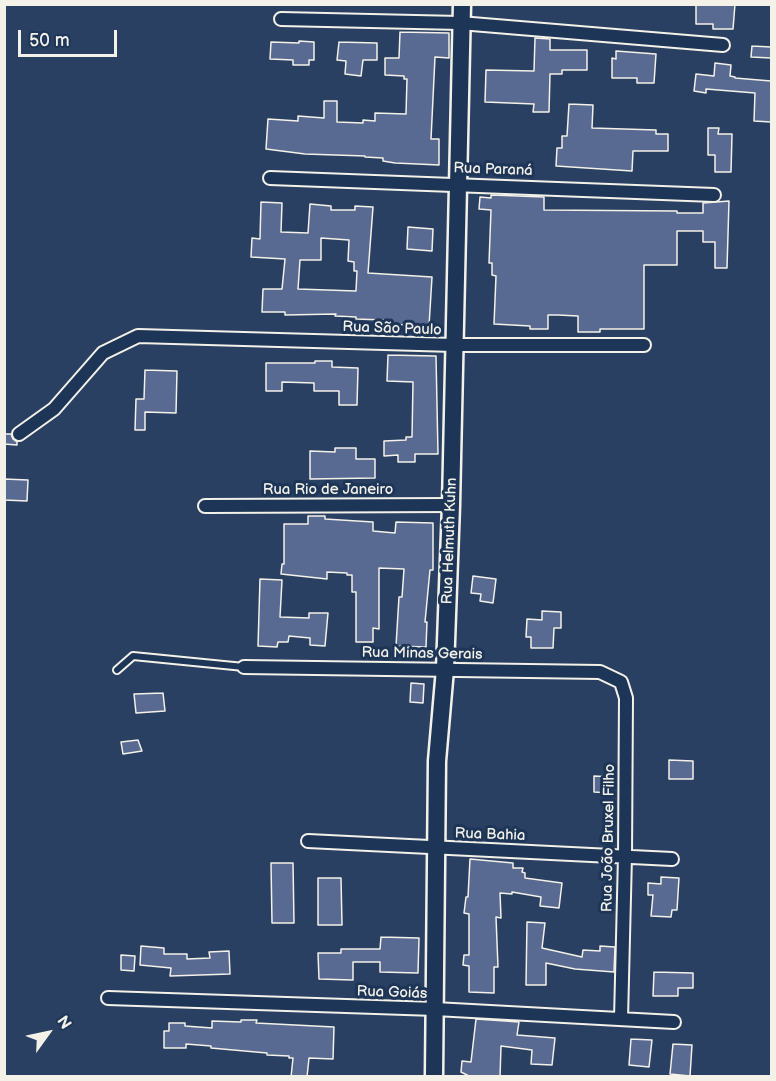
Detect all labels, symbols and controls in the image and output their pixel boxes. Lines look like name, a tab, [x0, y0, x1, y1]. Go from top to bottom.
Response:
scale bar	[21, 18, 120, 56]
text: 50 m	[29, 30, 70, 51]
street label: Rua Paraná	[453, 160, 533, 180]
street label: Rua São Paulo	[342, 318, 442, 340]
street label: Rua Helmuth Kuhn	[439, 477, 461, 605]
street label: Rua Rio de Janeiro	[263, 481, 393, 499]
street label: Rua Minas Gerais	[361, 644, 483, 664]
street label: Rua João Bruxel Filho	[599, 764, 619, 912]
street label: Rua Bahia	[454, 825, 526, 845]
street label: Rua Goiás	[356, 983, 428, 1003]
north arrow	[18, 1003, 78, 1063]
text: N	[52, 1013, 75, 1033]

